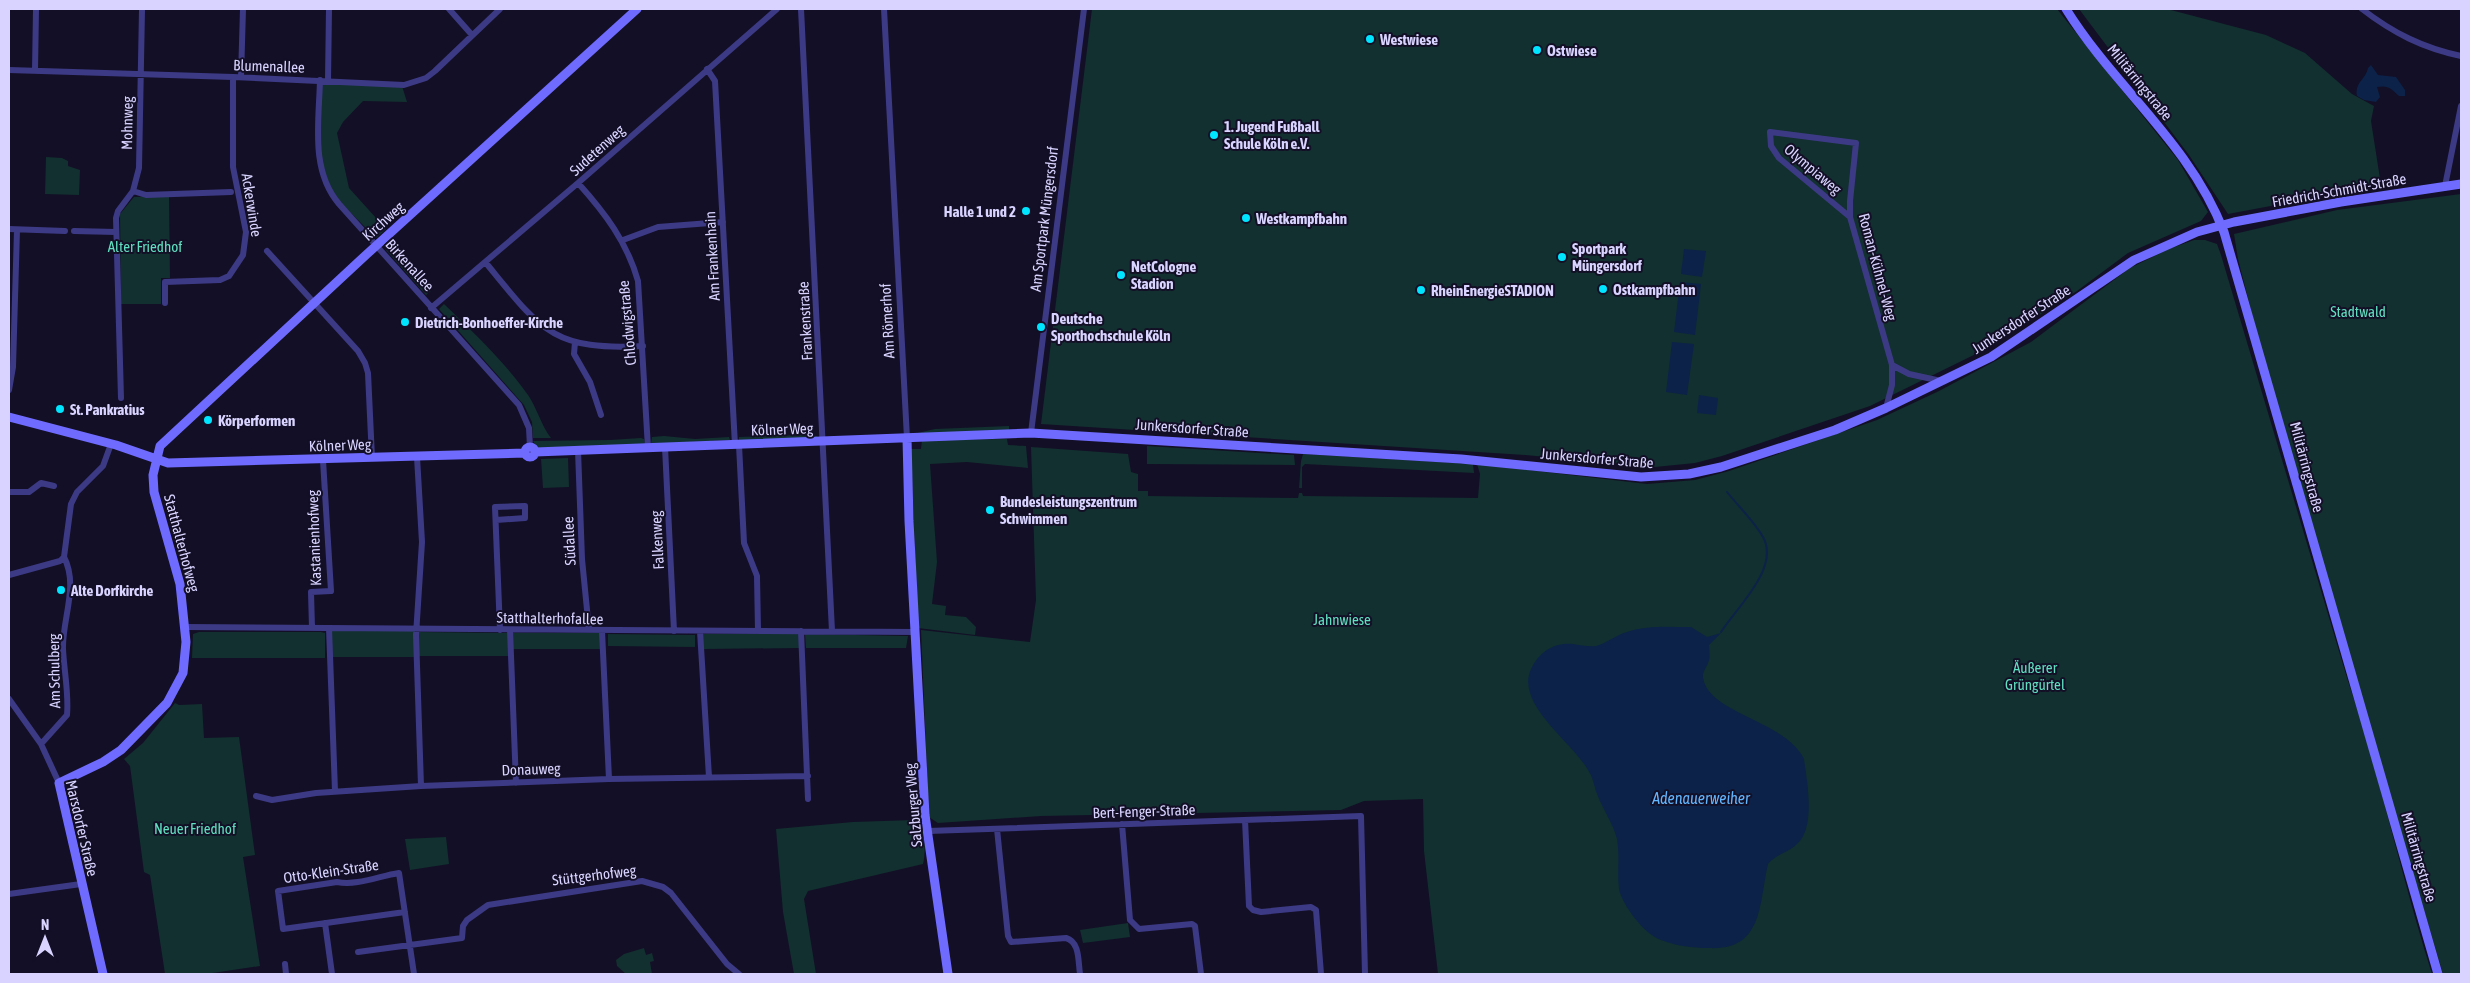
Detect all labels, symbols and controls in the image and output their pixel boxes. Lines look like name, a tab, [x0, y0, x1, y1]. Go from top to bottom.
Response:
place label: Westwiese	[1379, 31, 1438, 48]
marker: Westwiese	[1364, 33, 1376, 45]
street label: Militärringstraße	[2104, 41, 2176, 124]
place label: Ostwiese	[1547, 42, 1597, 59]
marker: Ostwiese	[1531, 44, 1543, 56]
street label: Blumenallee	[233, 56, 305, 76]
street label: Mohnweg	[118, 95, 136, 150]
place label: 1. Jugend Fußball Schule Köln e.V.	[1224, 118, 1320, 152]
street label: Sudetenweg	[566, 121, 628, 179]
marker: 1. Jugend Fußball Schule Köln e.V.	[1208, 129, 1220, 141]
street label: Olympiaweg	[1781, 140, 1845, 198]
street label: Am Sportpark Müngersdorf	[1027, 145, 1061, 293]
street label: Friedrich-Schmidt-Straße	[2271, 170, 2408, 210]
street label: Ackerwinde	[239, 172, 265, 238]
street label: Kirchweg	[359, 198, 408, 244]
place label: Halle 1 und 2	[944, 203, 1016, 220]
marker: Halle 1 und 2	[1020, 205, 1032, 217]
place label: Westkampfbahn	[1255, 210, 1347, 227]
street label: Am Frankenhain	[701, 211, 723, 301]
street label: Roman-Kühnel-Weg	[1855, 211, 1901, 323]
marker: Westkampfbahn	[1240, 212, 1252, 224]
street label: Birkenallee	[382, 236, 438, 294]
park label: Alter Friedhof	[108, 238, 182, 255]
place label: Sportpark Müngersdorf	[1572, 240, 1643, 274]
marker: Sportpark Müngersdorf	[1556, 251, 1568, 263]
place label: NetCologne Stadion	[1131, 258, 1196, 292]
marker: NetCologne Stadion	[1115, 269, 1127, 281]
street label: Chlodwigstraße	[615, 280, 639, 366]
street label: Frankenstraße	[794, 281, 816, 361]
place label: Ostkampfbahn	[1613, 281, 1696, 298]
street label: Junkersdorfer Straße	[1969, 281, 2073, 357]
place label: RheinEnergieSTADION	[1431, 282, 1554, 299]
street label: Am Römerhof	[877, 283, 897, 359]
marker: Ostkampfbahn	[1597, 283, 1609, 295]
marker: RheinEnergieSTADION	[1415, 284, 1427, 296]
park label: Stadtwald	[2330, 303, 2386, 320]
place label: Deutsche Sporthochschule Köln	[1051, 310, 1171, 344]
place label: Dietrich-Bonhoeffer-Kirche	[415, 314, 563, 331]
marker: Dietrich-Bonhoeffer-Kirche	[399, 316, 411, 328]
marker: Deutsche Sporthochschule Köln	[1035, 321, 1047, 333]
place label: St. Pankratius	[70, 401, 145, 418]
marker: St. Pankratius	[54, 403, 66, 415]
place label: Körperformen	[218, 412, 295, 429]
marker: Körperformen	[202, 414, 214, 426]
street label: Junkersdorfer Straße	[1135, 416, 1249, 440]
street label: Kölner Weg	[751, 419, 814, 439]
street label: Militärringstraße	[2287, 420, 2327, 514]
street label: Kölner Weg	[309, 435, 372, 455]
street label: Junkersdorfer Straße	[1540, 445, 1655, 471]
street label: Kastanienhofweg	[304, 489, 324, 586]
street label: Statthalterhofweg	[161, 492, 203, 594]
place label: Bundesleistungszentrum Schwimmen	[1000, 493, 1137, 527]
marker: Bundesleistungszentrum Schwimmen	[984, 504, 996, 516]
street label: Falkenweg	[647, 509, 667, 570]
street label: Südallee	[559, 516, 579, 566]
place label: Alte Dorfkirche	[70, 582, 153, 599]
marker: Alte Dorfkirche	[55, 584, 67, 596]
street label: Statthalterhofallee	[497, 609, 604, 627]
park label: Jahnwiese	[1313, 611, 1371, 628]
street label: Am Schulberg	[45, 633, 63, 709]
park label: Äußerer Grüngürtel	[2005, 659, 2065, 693]
street label: Donauweg	[501, 759, 561, 779]
street label: Salzburger Weg	[901, 762, 925, 848]
street label: Marsdorfer Straße	[63, 778, 101, 878]
water label: Adenauerweiher	[1651, 789, 1751, 807]
street label: Bert-Fenger-Straße	[1092, 801, 1196, 821]
street label: Militärringstraße	[2398, 810, 2440, 904]
park label: Neuer Friedhof	[154, 820, 236, 837]
street label: Otto-Klein-Straße	[282, 856, 380, 886]
street label: Stüttgerhofweg	[551, 861, 637, 889]
north arrow	[20, 913, 70, 963]
text: N	[41, 917, 49, 933]

